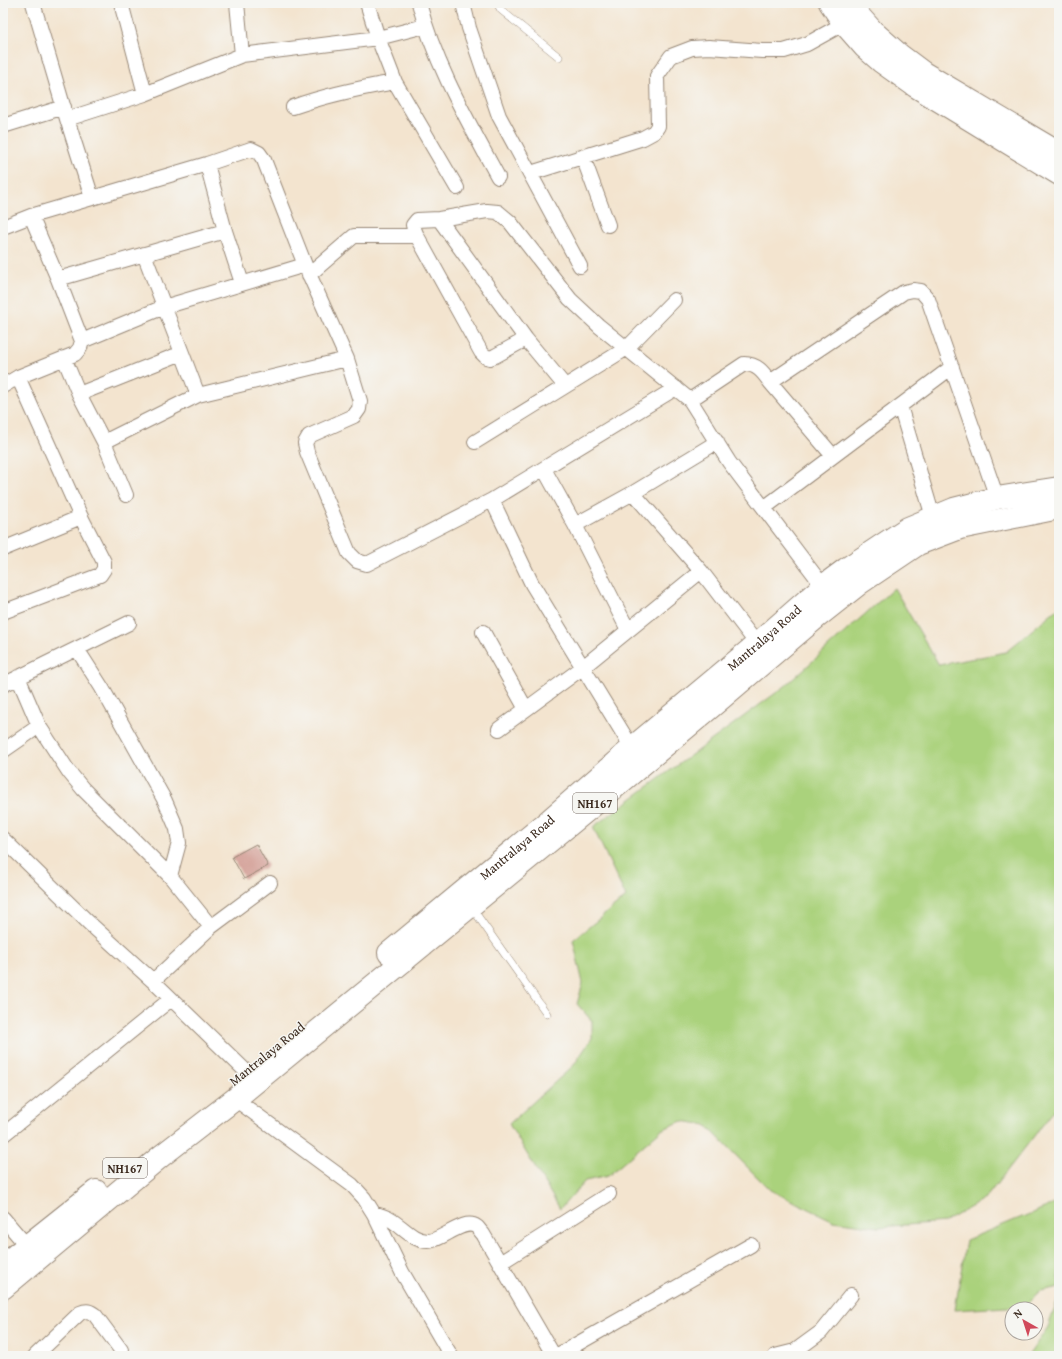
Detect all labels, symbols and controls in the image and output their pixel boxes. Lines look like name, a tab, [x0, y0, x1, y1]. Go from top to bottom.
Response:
street label: Mantralaya Road	[723, 600, 805, 675]
road number: NH167	[573, 793, 617, 813]
street label: Mantralaya Road	[475, 810, 559, 884]
street label: Mantralaya Road	[225, 1018, 309, 1090]
road number: NH167	[103, 1158, 147, 1178]
north arrow	[1004, 1301, 1044, 1341]
text: N	[1010, 1304, 1026, 1322]

